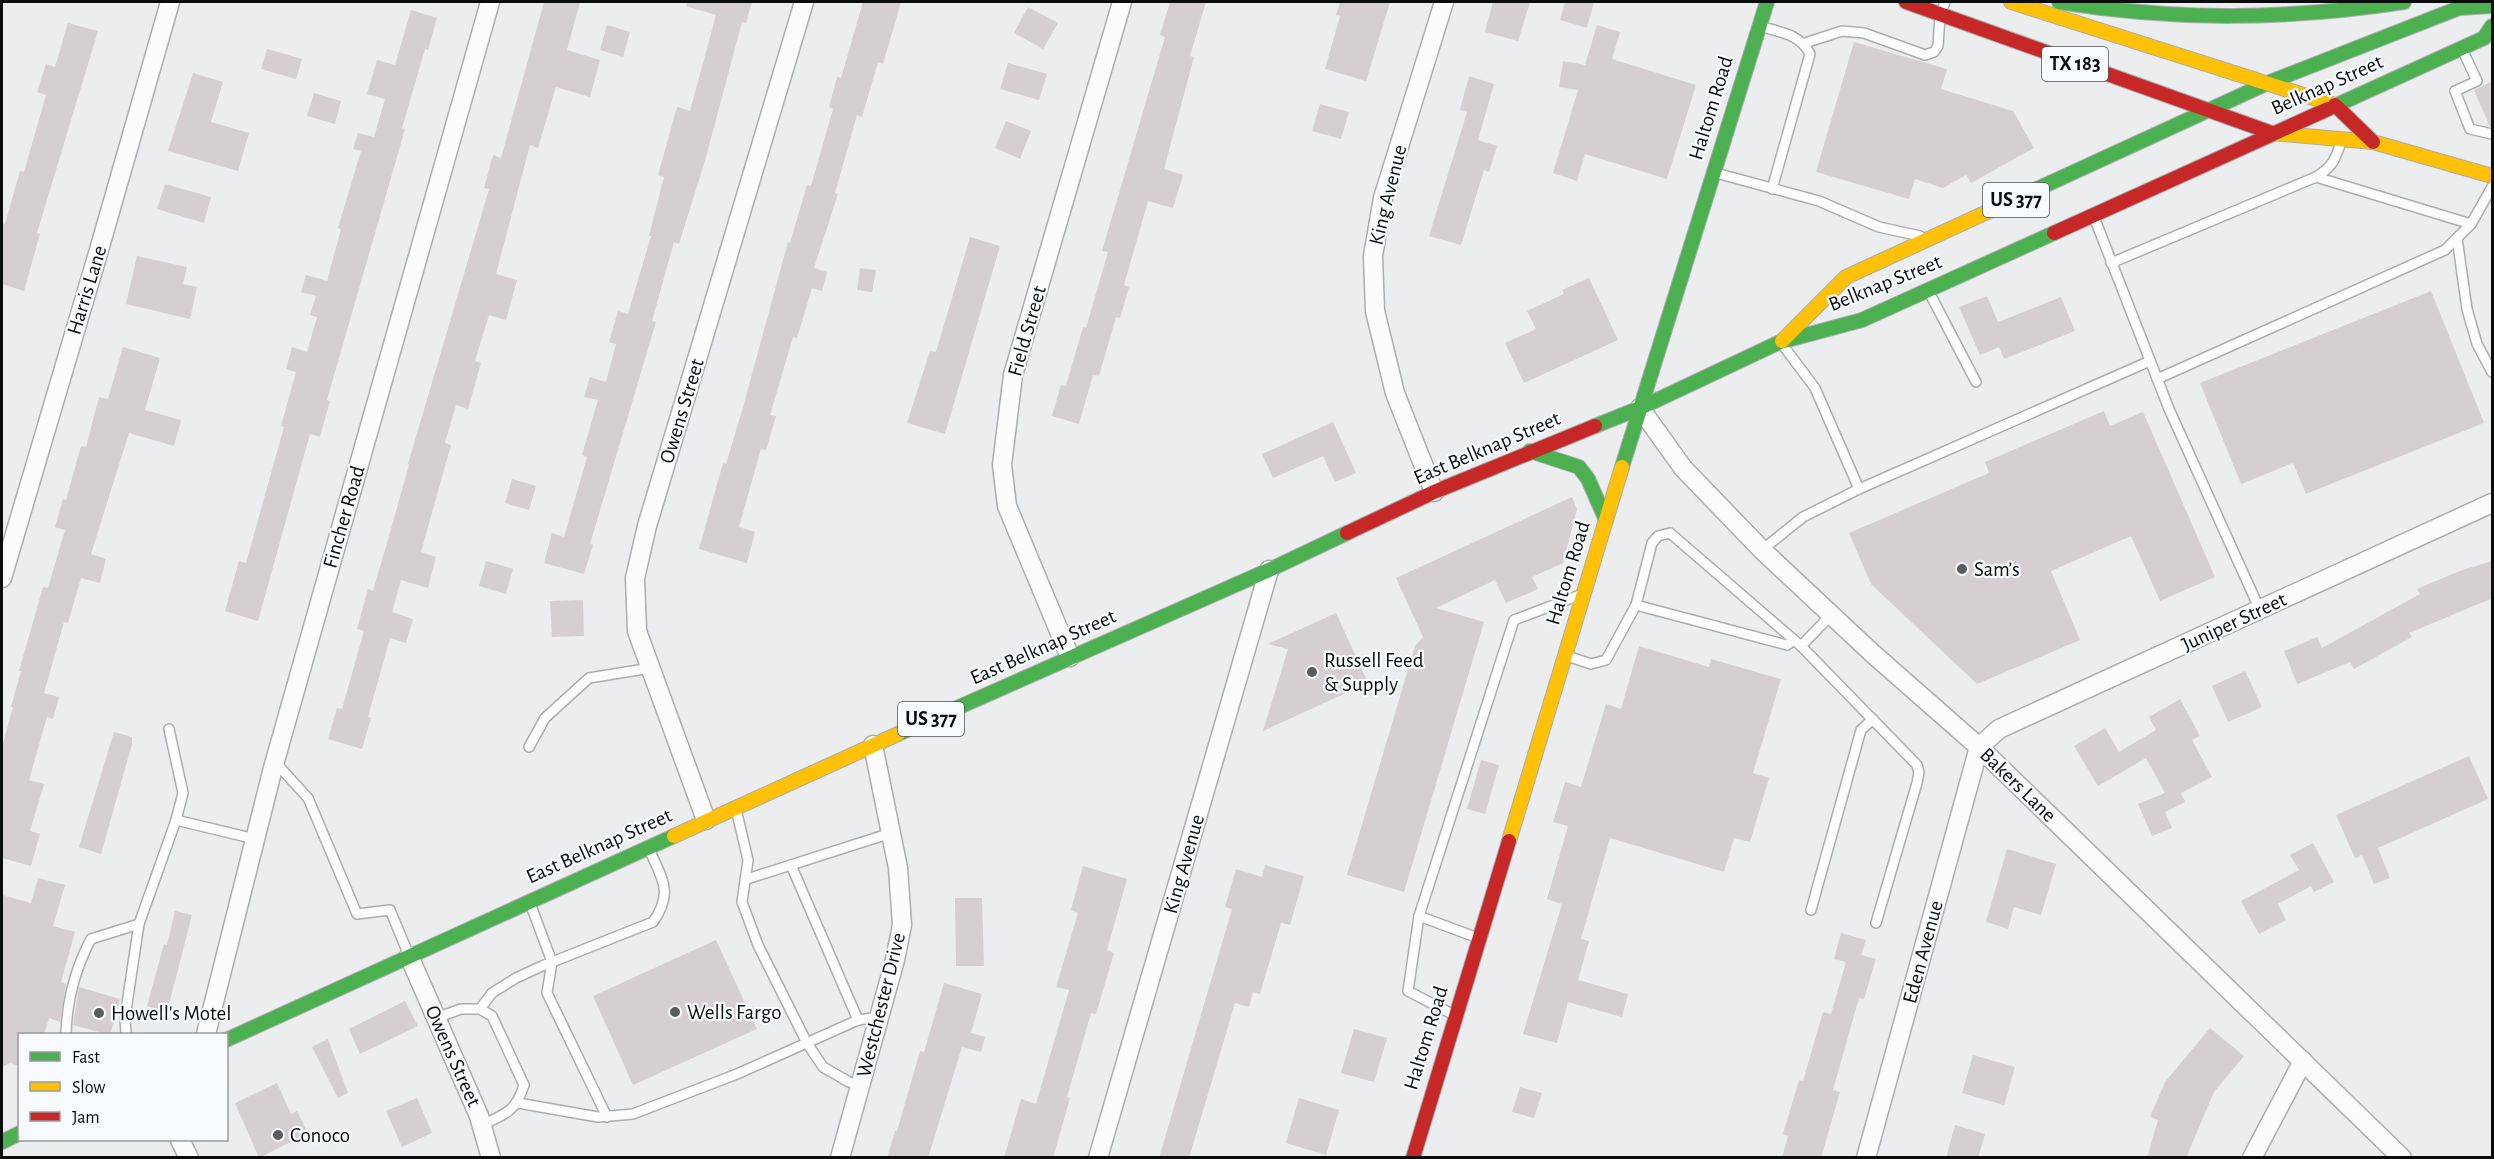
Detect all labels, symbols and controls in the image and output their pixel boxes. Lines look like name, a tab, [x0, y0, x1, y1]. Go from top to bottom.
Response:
road number: TX 183	[2042, 47, 2108, 81]
street label: Belknap Street	[2268, 51, 2386, 119]
street label: Haltom Road	[1685, 53, 1737, 162]
street label: King Avenue	[1365, 143, 1411, 247]
road number: US 377	[1983, 183, 2049, 217]
street label: Harris Lane	[63, 243, 111, 337]
street label: Belknap Street	[1826, 251, 1945, 315]
street label: Field Street	[1004, 283, 1050, 379]
street label: Owens Street	[656, 356, 708, 466]
street label: East Belknap Street	[1411, 408, 1564, 488]
street label: Fincher Road	[319, 463, 369, 571]
street label: Haltom Road	[1542, 518, 1594, 627]
place label: Sam’s	[1974, 559, 2020, 580]
marker: Sam’s	[1955, 562, 1969, 576]
street label: Juniper Street	[2178, 589, 2290, 655]
street label: East Belknap Street	[967, 605, 1119, 689]
place label: Russell Feed & Supply	[1324, 650, 1424, 695]
marker: Russell Feed & Supply	[1305, 665, 1319, 679]
road number: US 377	[898, 702, 964, 736]
street label: Bakers Lane	[1976, 744, 2060, 826]
street label: East Belknap Street	[523, 804, 675, 888]
street label: King Avenue	[1160, 812, 1208, 916]
street label: Eden Avenue	[1899, 898, 1947, 1006]
street label: Westchester Drive	[853, 931, 909, 1079]
street label: Haltom Road	[1400, 983, 1452, 1092]
street label: Owens Street	[421, 1002, 485, 1110]
place label: Wells Fargo	[687, 1002, 781, 1023]
place label: Howell's Motel	[111, 1003, 231, 1024]
marker: Wells Fargo	[668, 1005, 682, 1019]
marker: Howell's Motel	[92, 1006, 106, 1020]
legend	[18, 1033, 228, 1141]
text: Fast	[72, 1049, 100, 1067]
text: Slow	[72, 1079, 105, 1097]
text: Jam	[72, 1109, 100, 1127]
place label: Conoco	[290, 1125, 350, 1146]
marker: Conoco	[271, 1128, 285, 1142]

